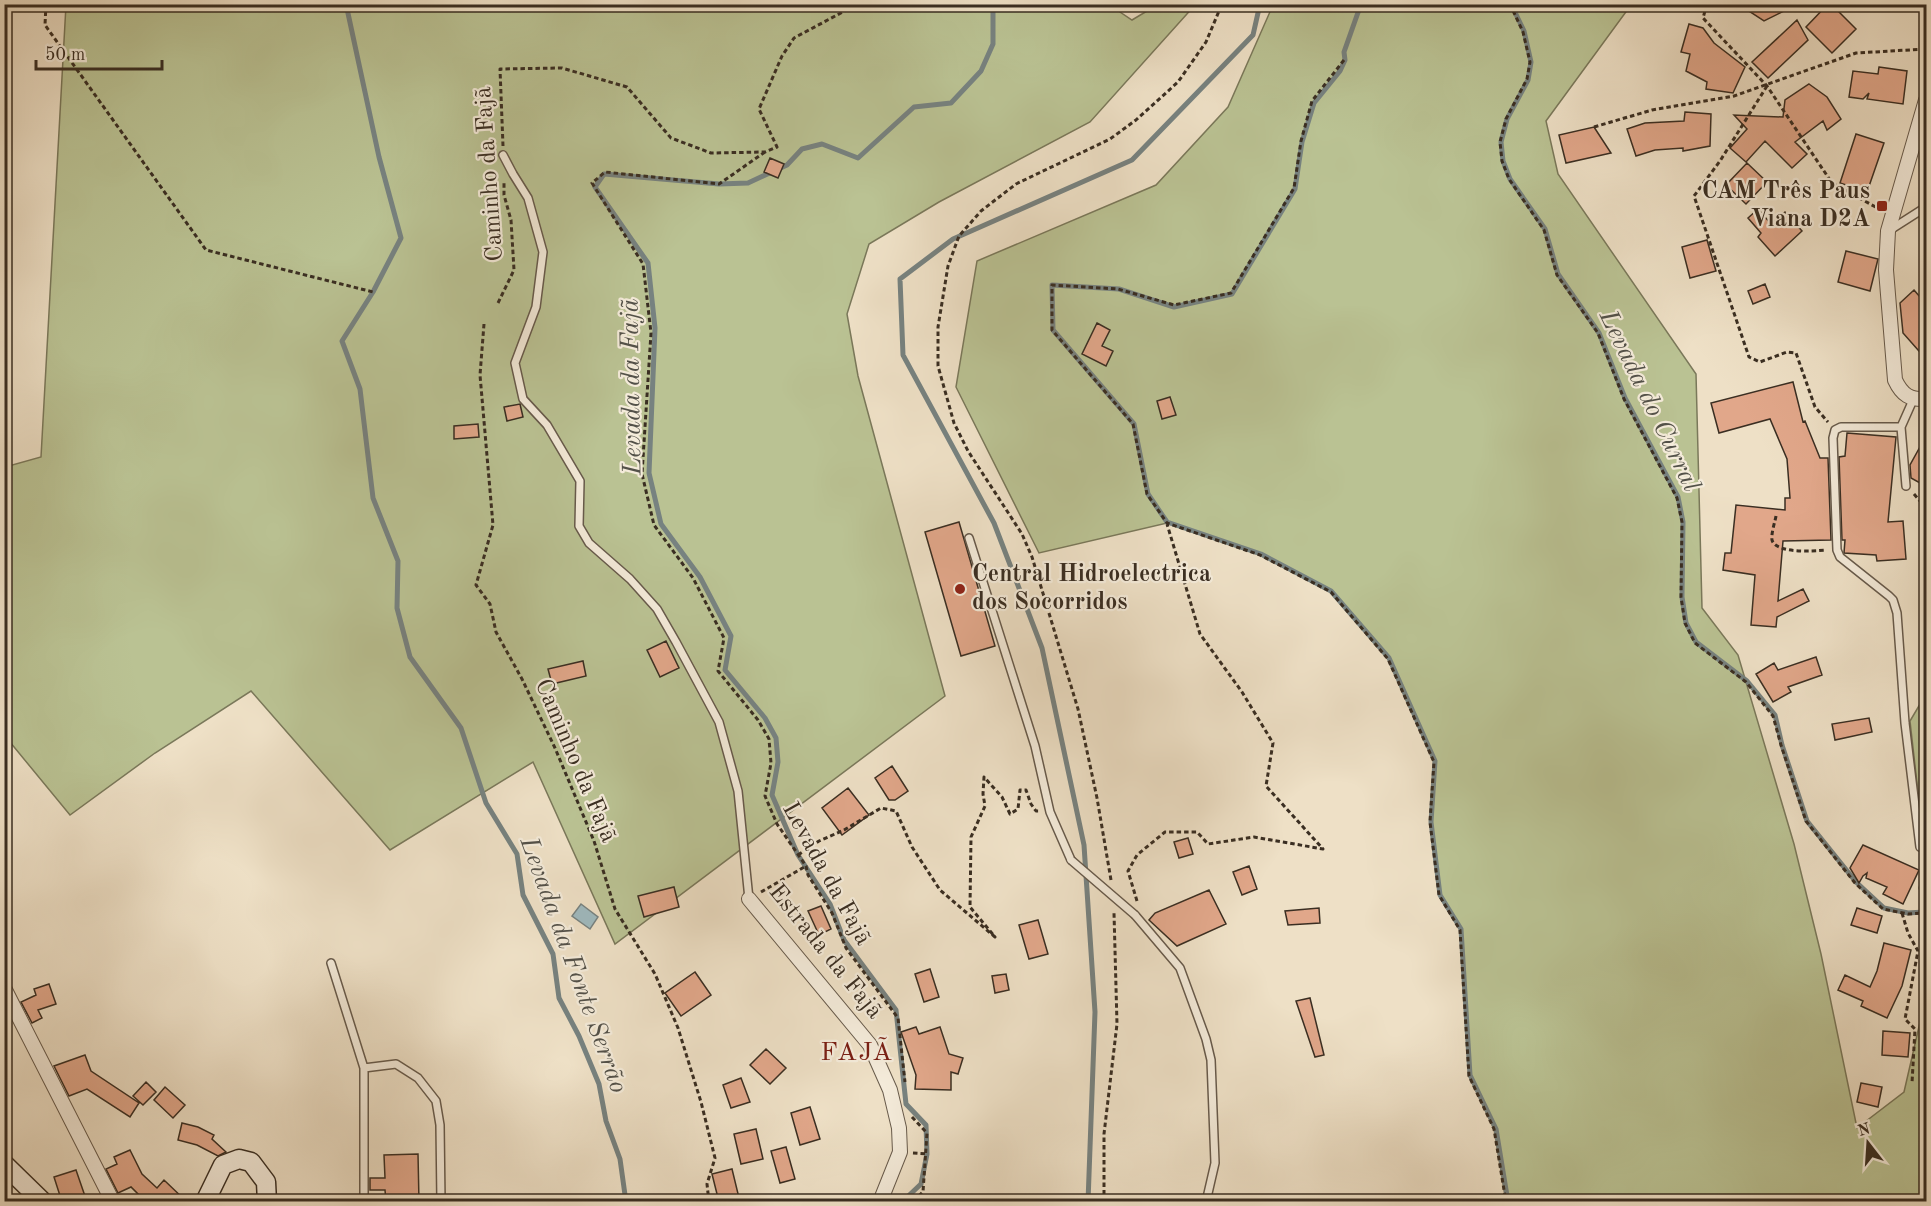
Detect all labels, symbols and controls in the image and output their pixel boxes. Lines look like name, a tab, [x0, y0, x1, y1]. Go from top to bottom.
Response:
scale bar	[36, 33, 162, 71]
text: 50 m	[45, 46, 85, 64]
street label: Caminho da Fajã	[472, 86, 508, 262]
place label: CAM Três Paus Viana D2A	[1702, 180, 1870, 232]
marker: CAM Três Paus Viana D2A	[1875, 199, 1889, 213]
water label: Levada da Fajã	[617, 298, 647, 477]
water label: Levada do Curral	[1593, 305, 1704, 496]
place label: Central Hidroelectrica dos Socorridos	[972, 563, 1211, 615]
marker: Central Hidroelectrica dos Socorridos	[953, 582, 967, 596]
street label: Caminho da Fajã	[530, 676, 620, 847]
street label: Levada da Fajã	[777, 799, 875, 950]
water label: Levada da Fonte Serrão	[514, 833, 631, 1097]
street label: Estrada da Fajã	[764, 880, 886, 1024]
district label: FAJÃ	[820, 1036, 894, 1066]
north arrow	[1838, 1113, 1898, 1173]
text: N	[1856, 1121, 1873, 1140]

